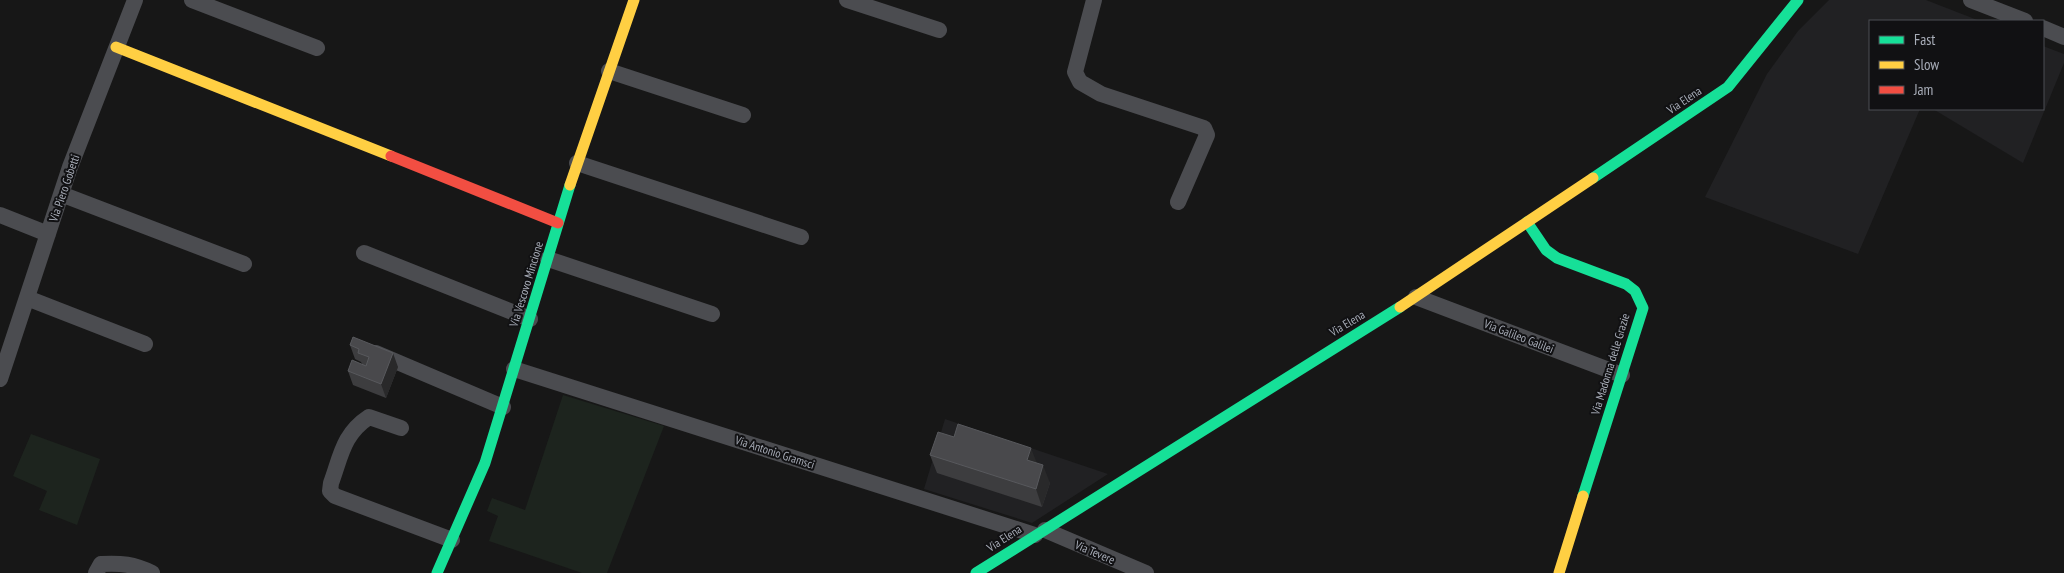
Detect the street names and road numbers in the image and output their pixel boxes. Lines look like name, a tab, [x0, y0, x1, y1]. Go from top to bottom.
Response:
street label: Via Elena	[1663, 83, 1704, 118]
street label: Via Piero Gobetti	[45, 152, 82, 224]
street label: Via Vescovo Mincione	[506, 239, 546, 329]
street label: Via Elena	[1326, 307, 1368, 340]
street label: Via Madonna delle Grazie	[1587, 311, 1633, 418]
street label: Via Galileo Galilei	[1481, 315, 1556, 356]
street label: Via Antonio Gramsci	[732, 432, 817, 472]
street label: Via Elena	[983, 521, 1024, 555]
street label: Via Tevere	[1072, 537, 1117, 567]

